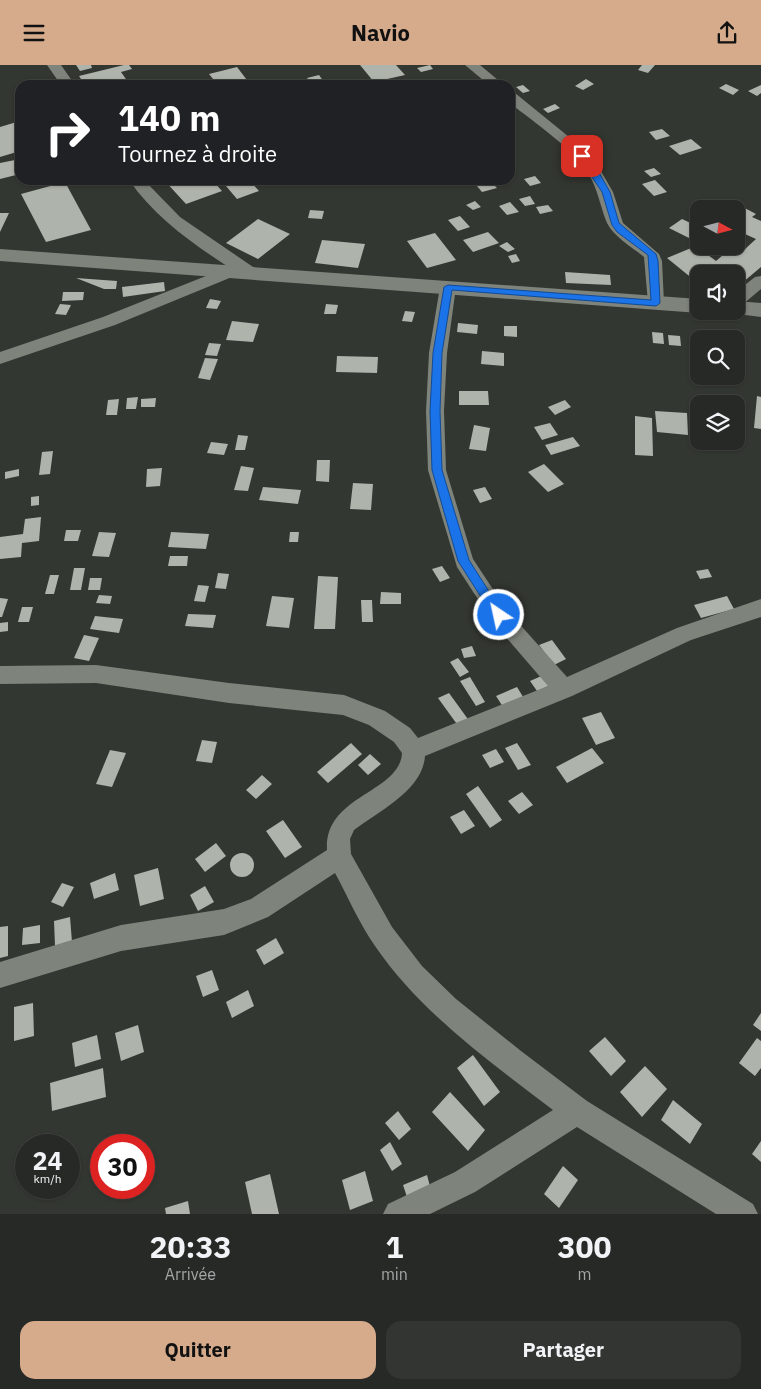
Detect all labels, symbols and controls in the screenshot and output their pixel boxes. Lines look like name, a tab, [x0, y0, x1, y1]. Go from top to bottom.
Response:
text: Navio	[351, 18, 410, 47]
icon: menu	[20, 19, 48, 47]
icon: share	[713, 19, 741, 47]
text: 140 m	[118, 95, 221, 141]
icon: right	[35, 100, 100, 165]
pin	[561, 135, 603, 177]
text: Tournez à droite	[118, 139, 277, 168]
icon: arrive	[568, 142, 596, 170]
north arrow	[690, 200, 745, 255]
map controls	[690, 200, 745, 450]
button: sound	[690, 265, 745, 320]
button: search	[690, 330, 745, 385]
button: layers	[690, 395, 745, 450]
position arrow	[472, 588, 524, 640]
speed limit sign: 30	[90, 1134, 155, 1199]
text: 24	[32, 1144, 63, 1177]
text: km/h	[33, 1171, 62, 1186]
text: 20:33	[150, 1227, 231, 1266]
text: 1	[385, 1227, 403, 1266]
text: 300	[557, 1227, 611, 1266]
text: Arrivée	[165, 1264, 216, 1284]
text: min	[381, 1264, 408, 1284]
text: m	[577, 1264, 591, 1284]
button: Quitter	[20, 1321, 376, 1379]
button: Partager	[386, 1321, 741, 1379]

